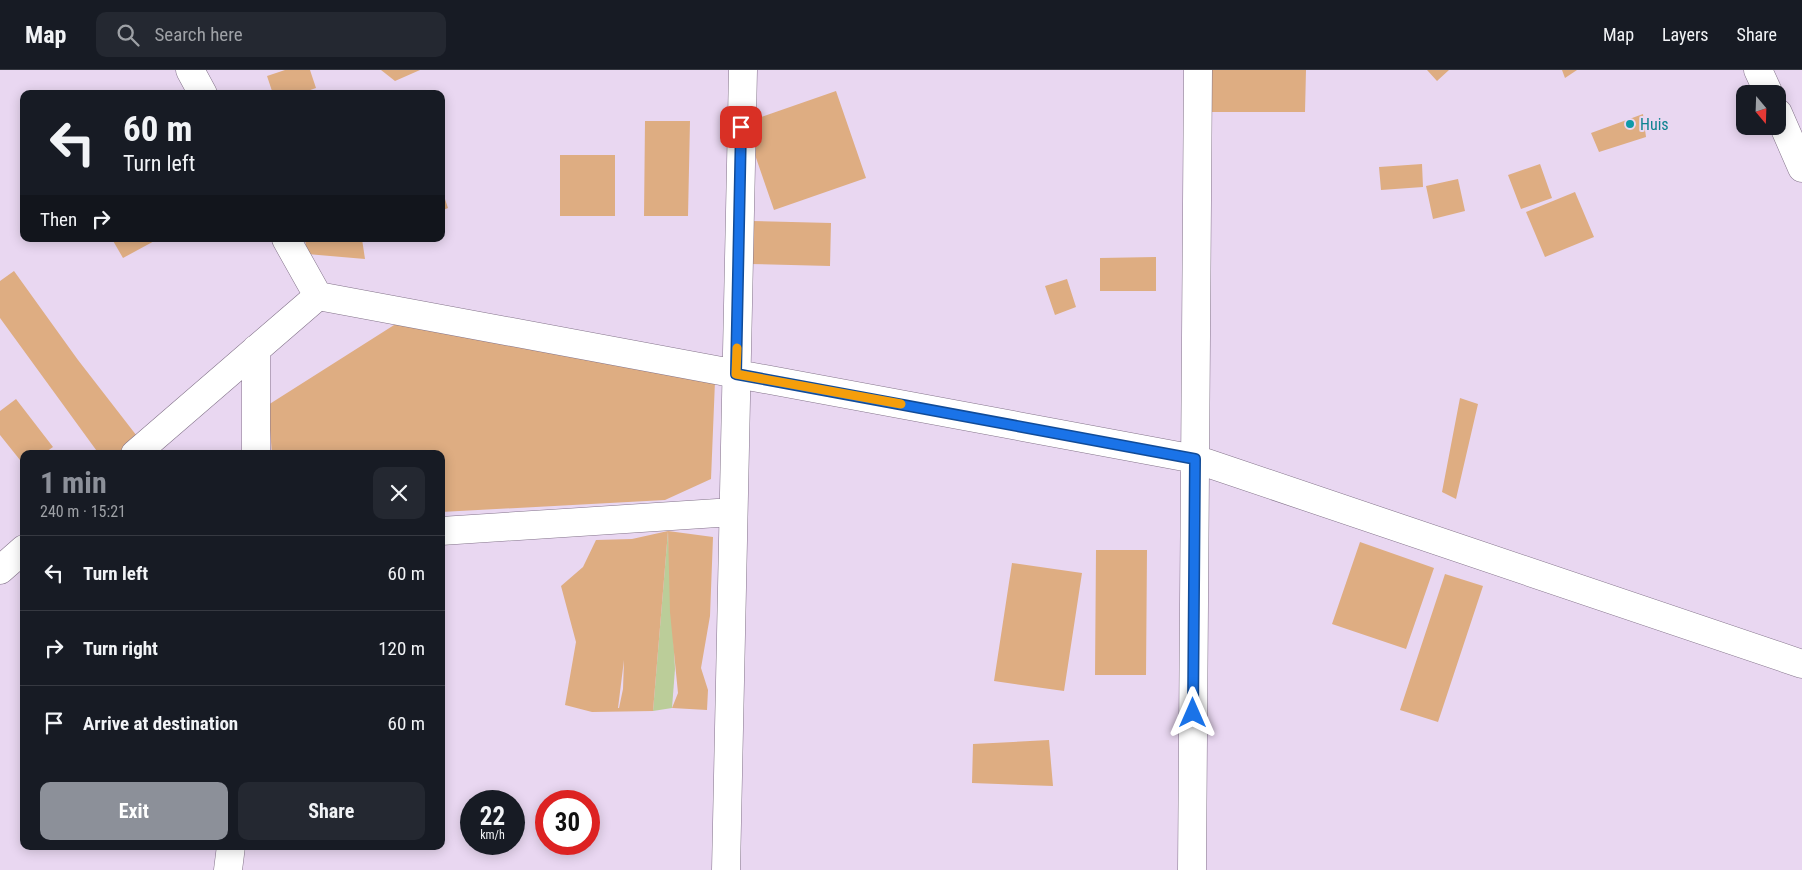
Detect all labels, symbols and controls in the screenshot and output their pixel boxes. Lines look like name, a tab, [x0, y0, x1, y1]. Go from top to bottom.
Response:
search box	[96, 12, 446, 57]
text: Map	[25, 21, 66, 49]
icon: search	[114, 21, 142, 49]
text: Search here	[154, 23, 243, 46]
text: Map	[1603, 24, 1634, 45]
text: Layers	[1662, 24, 1709, 45]
text: Share	[1737, 24, 1777, 45]
north arrow	[1736, 85, 1786, 135]
map controls	[1736, 85, 1786, 135]
pin	[720, 106, 762, 148]
text: 60 m	[123, 109, 192, 150]
icon: left	[40, 110, 105, 175]
icon: arrive	[727, 113, 755, 141]
place label: Huis	[1640, 115, 1669, 134]
marker: Huis	[1624, 118, 1636, 130]
text: Turn left	[123, 151, 195, 176]
icon: right	[87, 205, 115, 233]
text: Then	[40, 208, 77, 231]
text: 1 min	[40, 465, 107, 500]
button: close	[373, 467, 425, 519]
text: 240 m · 15:21	[40, 502, 126, 521]
icon: left	[40, 559, 68, 587]
text: Turn left	[83, 562, 148, 585]
text: 60 m	[388, 562, 425, 585]
icon: right	[40, 634, 68, 662]
text: Turn right	[83, 637, 158, 660]
text: 120 m	[378, 637, 425, 660]
position arrow	[1166, 686, 1218, 738]
icon: arrive	[40, 709, 68, 737]
text: Arrive at destination	[83, 712, 238, 735]
text: 60 m	[388, 712, 425, 735]
button: Exit	[40, 782, 228, 840]
button: Share	[238, 782, 425, 840]
speed limit sign: 30	[535, 790, 600, 855]
text: 22	[480, 802, 505, 831]
text: km/h	[480, 828, 505, 842]

